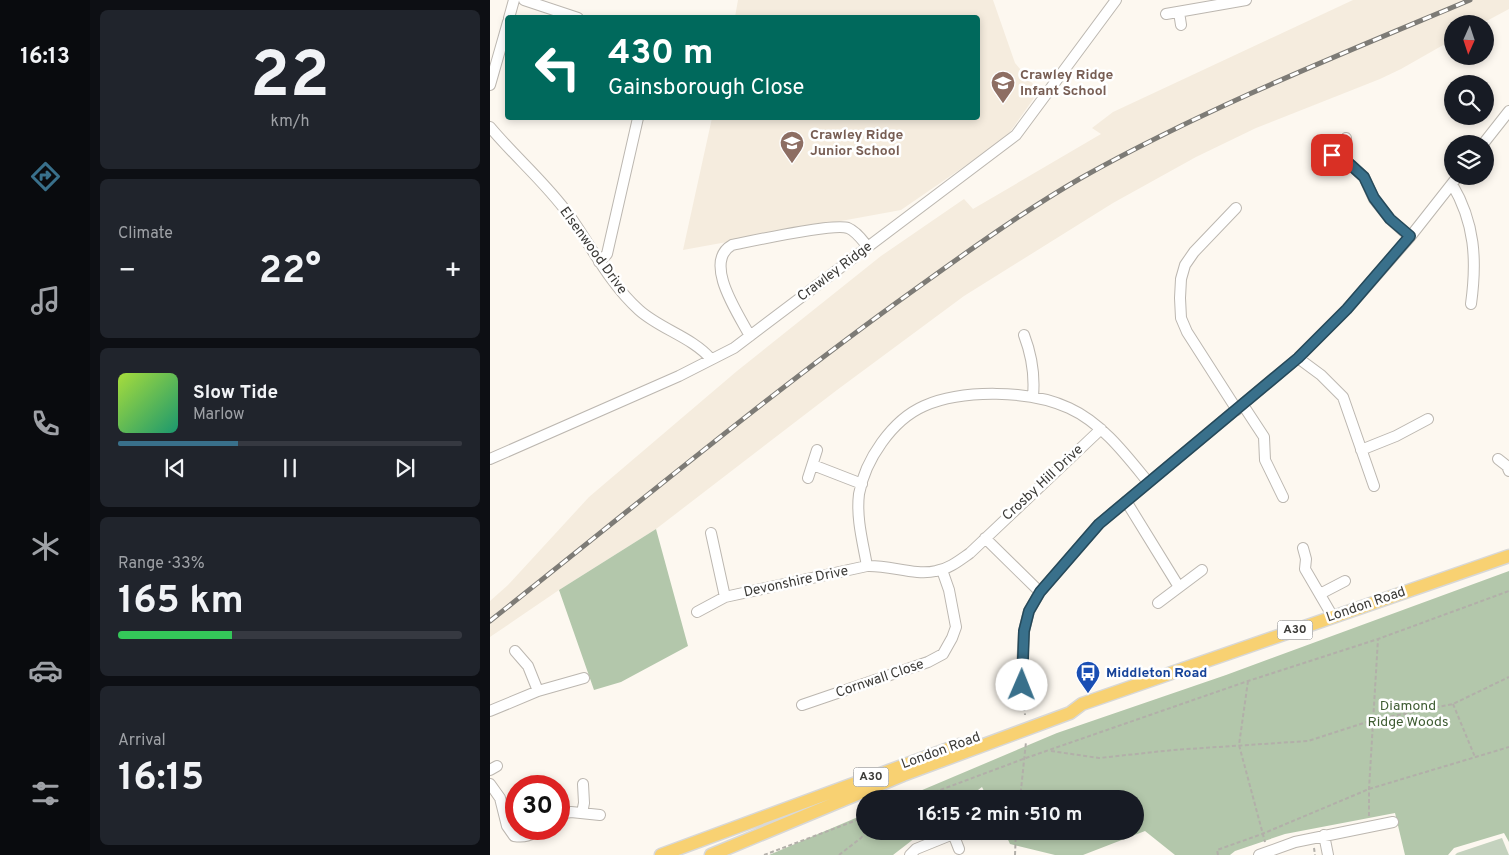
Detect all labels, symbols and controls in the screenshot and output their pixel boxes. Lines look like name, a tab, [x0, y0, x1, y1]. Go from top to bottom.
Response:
north arrow	[1444, 15, 1494, 65]
map controls	[1444, 15, 1494, 185]
text: 430 m	[608, 32, 713, 76]
icon: left	[525, 35, 590, 100]
text: 22	[250, 38, 330, 120]
text: 16:13	[20, 44, 70, 71]
place label: Crawley Ridge Infant School	[1020, 67, 1114, 100]
school or university icon: Crawley Ridge Infant School	[990, 70, 1016, 104]
text: Gainsborough Close	[608, 75, 804, 102]
button: search	[1444, 75, 1494, 125]
text: km/h	[271, 112, 309, 132]
place label: Crawley Ridge Junior School	[810, 127, 904, 160]
school or university icon: Crawley Ridge Junior School	[779, 130, 805, 164]
pin	[1311, 134, 1353, 176]
button: layers	[1444, 135, 1494, 185]
icon: arrive	[1318, 141, 1346, 169]
icon: directions	[28, 159, 63, 194]
street label: Elsenwood Drive	[556, 204, 630, 298]
text: Climate	[118, 224, 173, 244]
street label: Crawley Ridge	[794, 238, 876, 306]
text: 22°	[259, 248, 321, 297]
text: −	[118, 254, 136, 290]
text: +	[444, 254, 462, 290]
icon: music	[28, 283, 63, 318]
text: Slow Tide	[193, 381, 278, 405]
text: Marlow	[193, 405, 245, 425]
icon: phone	[28, 406, 63, 441]
street label: Crosby Hill Drive	[999, 441, 1087, 525]
icon: previous	[161, 454, 189, 482]
icon: pause	[276, 454, 304, 482]
icon: next	[391, 454, 419, 482]
icon: climate	[28, 529, 63, 564]
text: Range · 33%	[118, 554, 205, 574]
street label: Devonshire Drive	[742, 563, 850, 601]
text: 165 km	[118, 578, 244, 627]
street label: London Road	[1324, 583, 1408, 627]
road number: A30	[1278, 620, 1312, 640]
icon: car	[28, 653, 63, 688]
street label: Cornwall Close	[834, 656, 926, 702]
position arrow	[995, 658, 1047, 710]
bus stop icon: Middleton Road	[1075, 660, 1101, 694]
place label: Middleton Road	[1106, 665, 1207, 682]
park label: Diamond Ridge Woods	[1367, 698, 1449, 731]
street label: London Road	[899, 729, 983, 773]
text: Arrival	[118, 731, 166, 751]
text: 16:15	[118, 755, 204, 804]
road number: A30	[854, 768, 888, 786]
speed limit sign: 30	[505, 775, 570, 840]
icon: filters	[28, 776, 63, 811]
text: 16:15 · 2 min · 510 m	[918, 803, 1082, 827]

